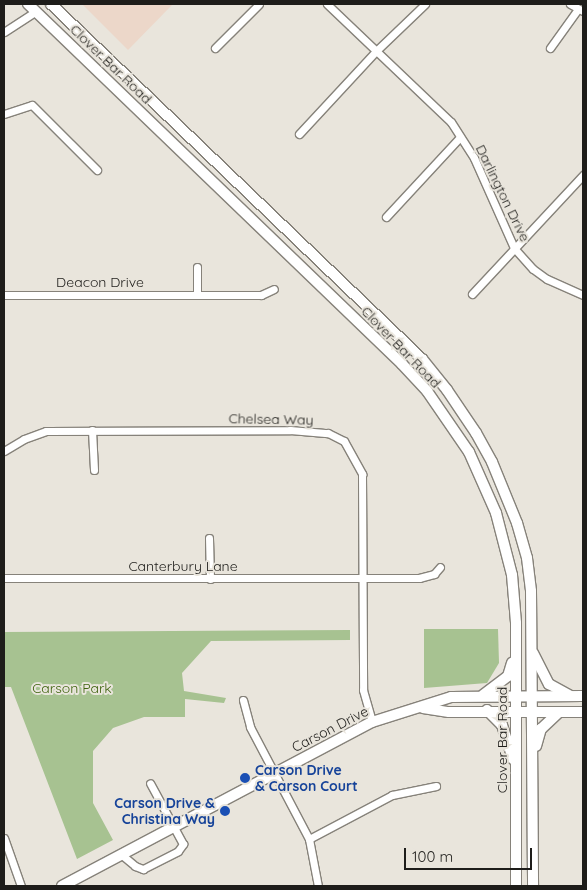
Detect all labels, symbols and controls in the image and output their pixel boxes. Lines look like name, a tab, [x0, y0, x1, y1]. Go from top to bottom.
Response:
street label: Clover Bar Road	[67, 21, 155, 107]
street label: Darlington Drive	[472, 142, 534, 244]
street label: Deacon Drive	[56, 274, 144, 290]
street label: Clover Bar Road	[358, 303, 444, 391]
street label: Chelsea Way	[228, 410, 314, 428]
street label: Canterbury Lane	[128, 558, 238, 574]
park label: Carson Park	[32, 680, 112, 696]
street label: Clover Bar Road	[494, 687, 510, 793]
street label: Carson Drive	[289, 703, 371, 755]
place label: Carson Drive & Carson Court	[255, 762, 358, 794]
marker: Carson Drive & Carson Court	[239, 772, 251, 784]
place label: Carson Drive & Christina Way	[114, 795, 215, 828]
marker: Carson Drive & Christina Way	[219, 805, 231, 817]
scale bar	[407, 838, 534, 870]
text: 100 m	[412, 847, 453, 866]

